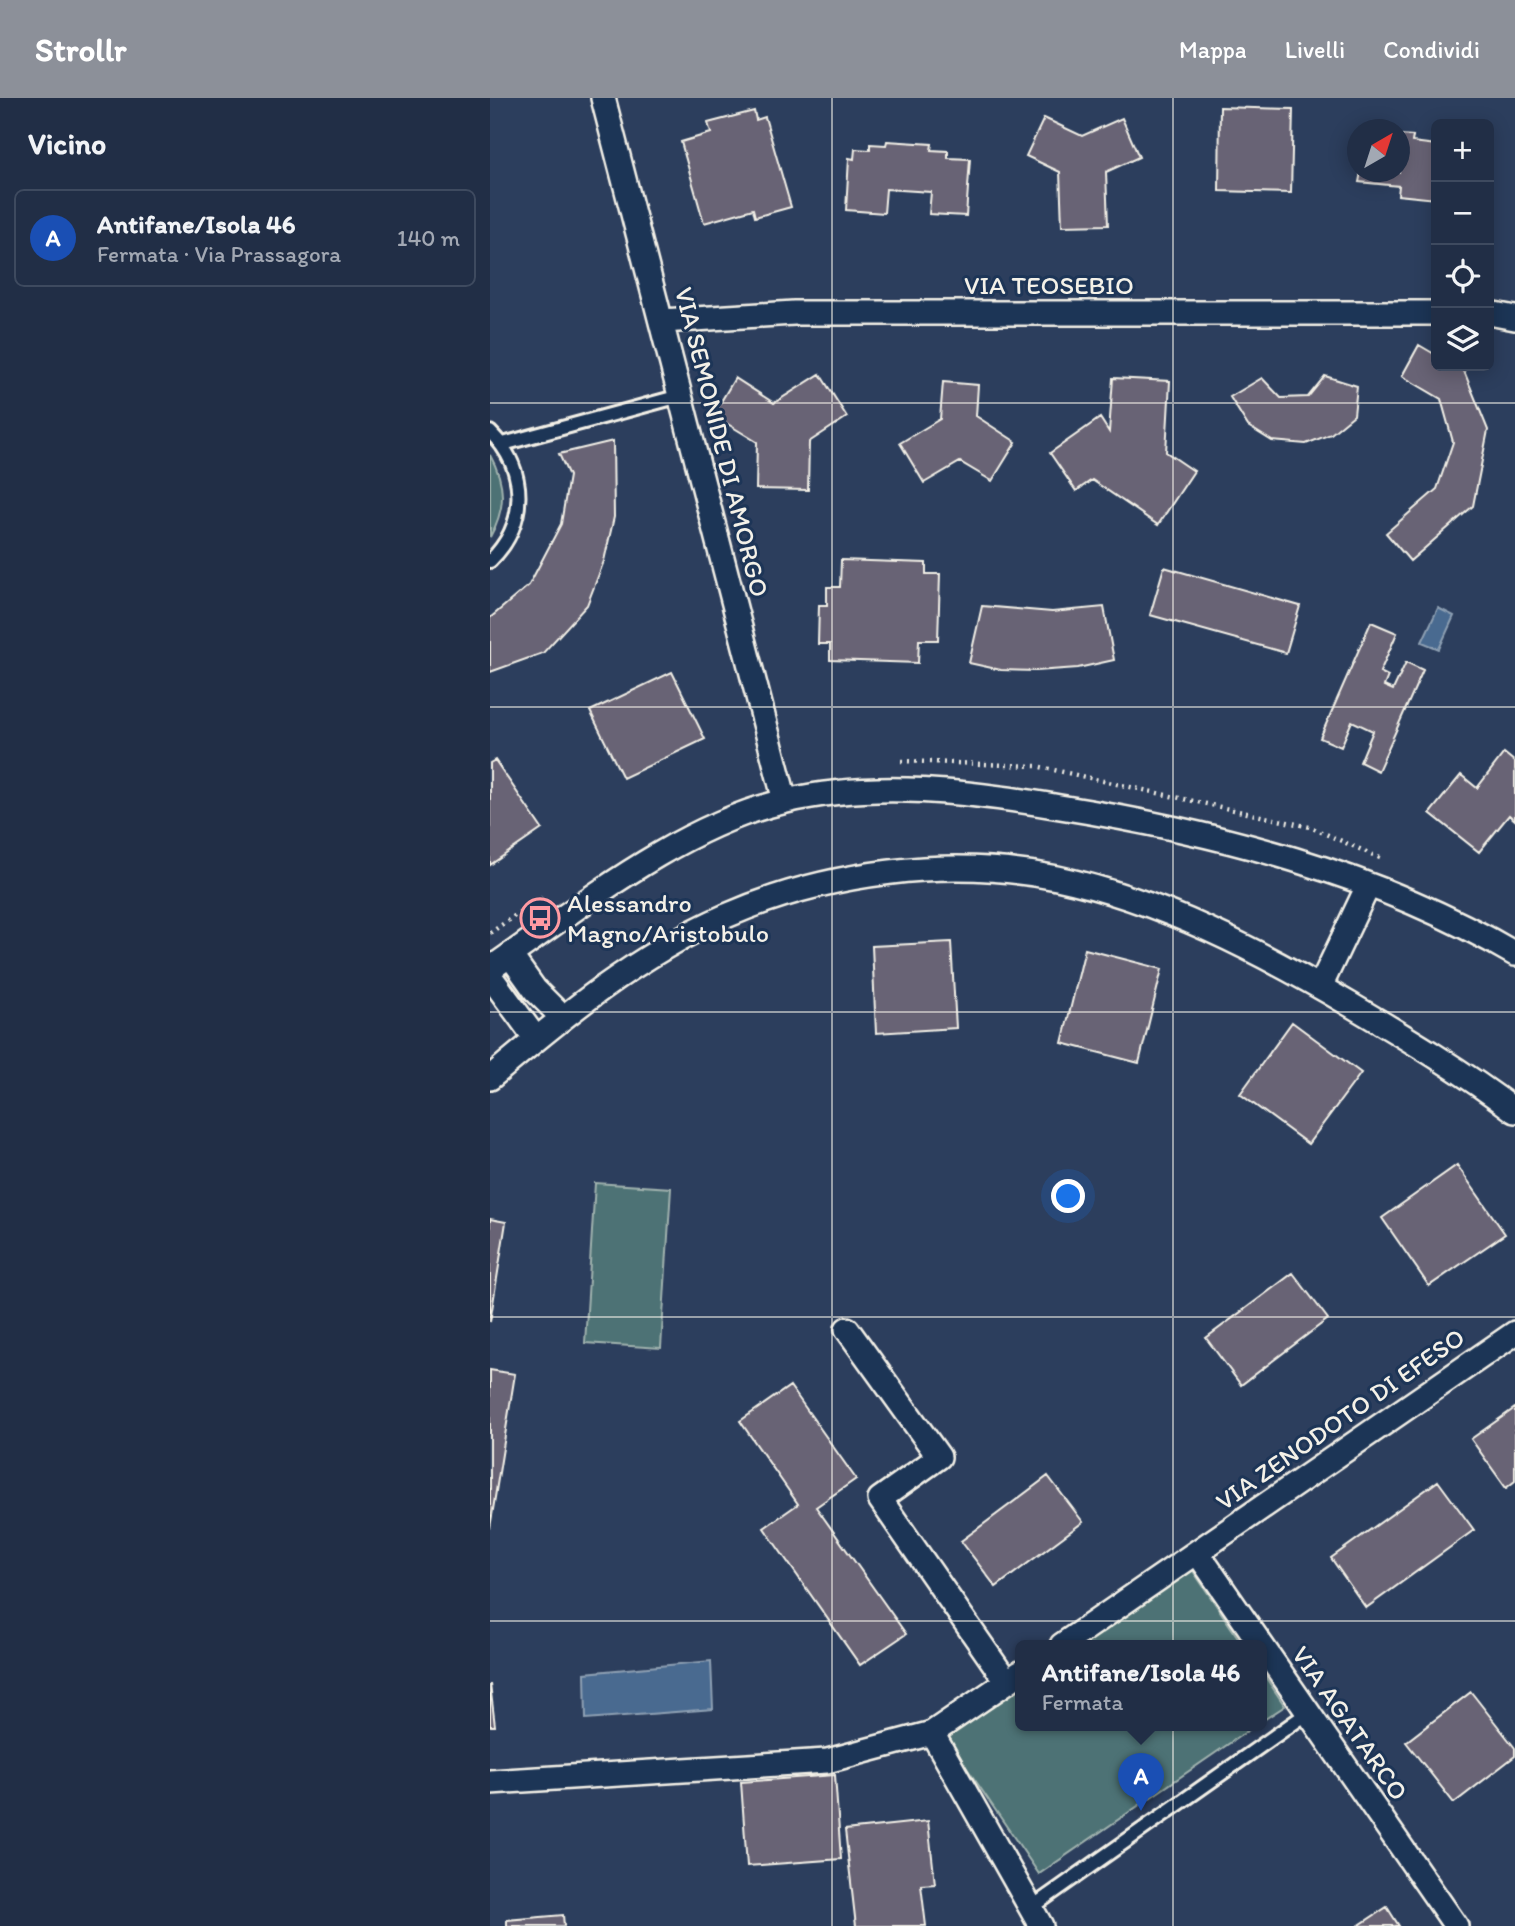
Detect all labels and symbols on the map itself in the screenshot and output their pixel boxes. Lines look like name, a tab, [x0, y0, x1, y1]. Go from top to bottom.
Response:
north arrow	[1347, 119, 1410, 182]
street label: VIA TEOSEBIO	[964, 269, 1134, 301]
street label: VIA SEMONIDE DI AMORGO	[668, 284, 776, 600]
place label: Alessandro Magno/Aristobulo	[567, 887, 769, 949]
bus stop icon: Alessandro Magno/Aristobulo	[519, 897, 561, 939]
your location	[1051, 1179, 1085, 1213]
street label: VIA ZENODOTO DI EFESO	[1209, 1321, 1471, 1517]
street label: VIA AGATARCO	[1285, 1640, 1415, 1806]
pin: A	[1118, 1753, 1164, 1811]

